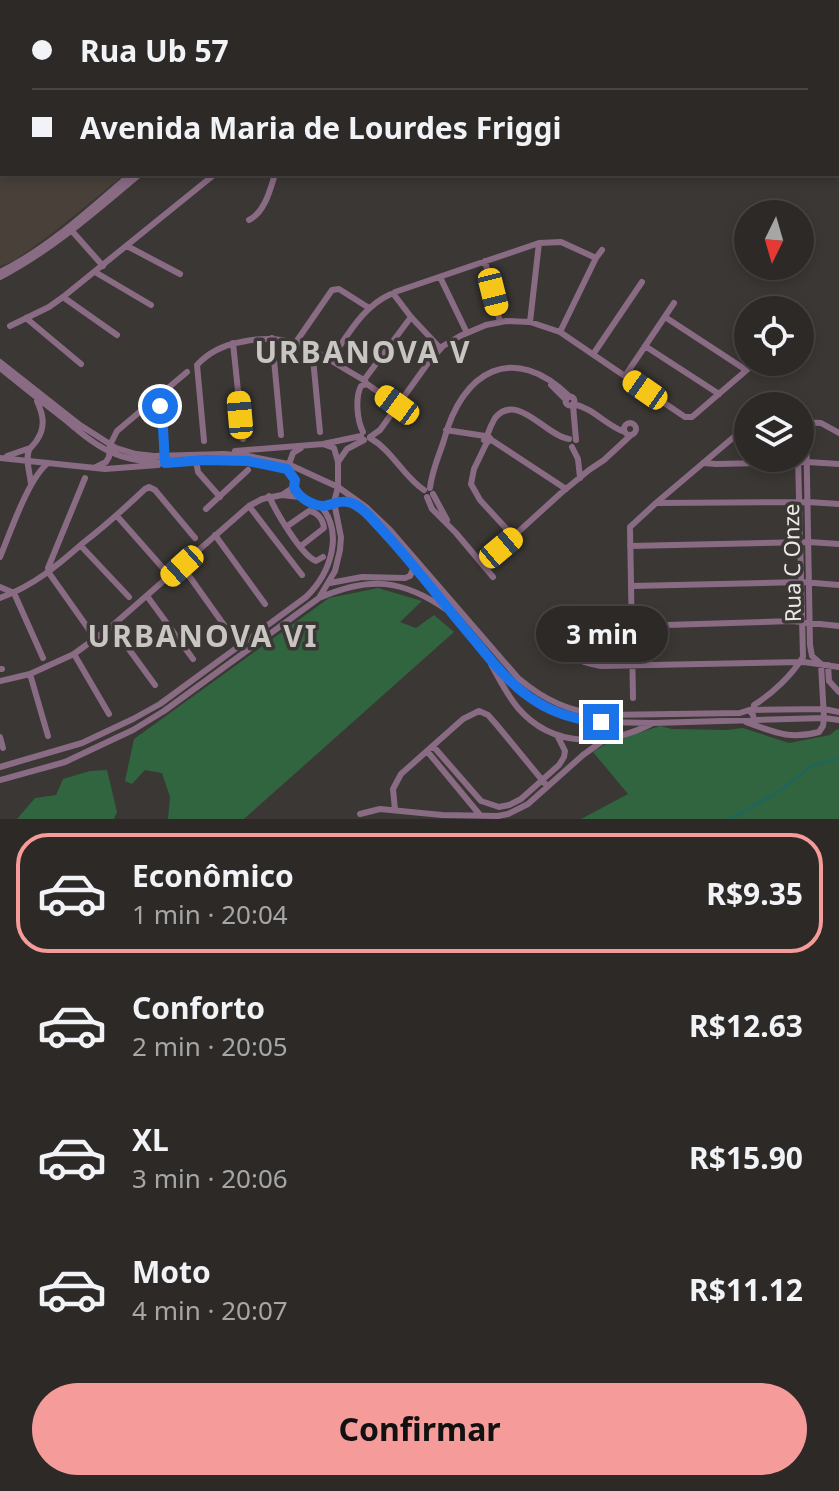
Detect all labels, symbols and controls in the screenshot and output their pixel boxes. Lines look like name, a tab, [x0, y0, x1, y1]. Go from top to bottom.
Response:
text: Rua Ub 57	[80, 30, 229, 71]
text: Avenida Maria de Lourdes Friggi	[80, 107, 561, 148]
north arrow	[734, 200, 814, 280]
map controls	[734, 200, 814, 472]
car	[476, 266, 510, 318]
button: locate	[734, 296, 814, 376]
district label: URBANOVA V	[254, 331, 472, 372]
car	[618, 366, 672, 414]
car	[371, 381, 423, 429]
route start	[142, 388, 178, 424]
car	[226, 390, 254, 440]
button: layers	[734, 392, 814, 472]
street label: Rua C Onze	[775, 503, 807, 623]
car	[475, 523, 527, 573]
car	[156, 541, 208, 591]
callout: 3 min	[535, 606, 667, 662]
district label: URBANOVA VI	[88, 615, 318, 656]
text: 3 min	[566, 616, 638, 652]
route end	[583, 704, 619, 740]
text: Econômico	[132, 855, 294, 896]
icon: car	[36, 857, 108, 929]
text: R$9.35	[706, 873, 803, 914]
text: 1 min · 20:04	[132, 896, 288, 932]
text: Conforto	[132, 987, 265, 1028]
icon: car	[36, 989, 108, 1061]
text: R$12.63	[689, 1005, 803, 1046]
text: 2 min · 20:05	[132, 1028, 288, 1064]
text: XL	[132, 1119, 169, 1160]
icon: car	[36, 1121, 108, 1193]
text: R$15.90	[689, 1137, 803, 1178]
text: 3 min · 20:06	[132, 1160, 288, 1196]
text: Moto	[132, 1251, 211, 1292]
icon: car	[36, 1253, 108, 1325]
text: R$11.12	[689, 1269, 803, 1310]
text: 4 min · 20:07	[132, 1292, 288, 1328]
button: Confirmar	[32, 1383, 807, 1475]

